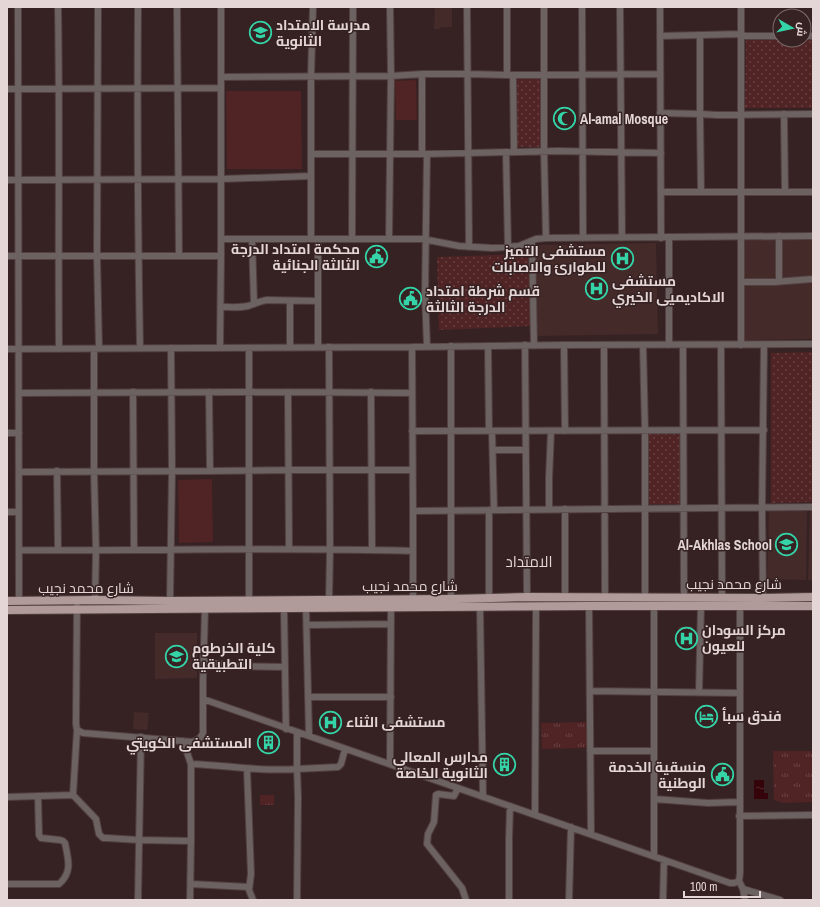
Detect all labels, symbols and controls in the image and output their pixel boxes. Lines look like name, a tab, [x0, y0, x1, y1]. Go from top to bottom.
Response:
north arrow	[772, 8, 812, 48]
place label: مدرسة الامتداد الثانوية	[276, 16, 370, 50]
school or university icon: مدرسة الامتداد الثانوية	[248, 20, 274, 46]
text: ش	[794, 21, 810, 38]
mosque icon: Al-amal Mosque	[551, 106, 577, 132]
place label: Al-amal Mosque	[580, 110, 668, 128]
place label: محكمة امتداد الدرجة الثالثة الجنائية	[231, 240, 360, 274]
place label: مستشفى التميز للطوارئ والاصابات	[492, 242, 606, 276]
public building icon: محكمة امتداد الدرجة الثالثة الجنائية	[363, 244, 389, 270]
hospital icon: مستشفى التميز للطوارئ والاصابات	[609, 246, 635, 272]
place label: مستشفى الاكاديميى الخيري	[612, 272, 725, 308]
hospital icon: مستشفى الاكاديميى الخيري	[584, 276, 610, 302]
place label: قسم شرطة امتداد الدرجة الثالثة	[426, 282, 540, 316]
public building icon: قسم شرطة امتداد الدرجة الثالثة	[397, 286, 423, 312]
school or university icon: Al-Akhlas School	[774, 532, 800, 558]
place label: Al-Akhlas School	[678, 536, 772, 554]
district label: الامتداد	[505, 551, 553, 572]
street label: شارع محمد نجيب	[686, 575, 782, 593]
street label: شارع محمد نجيب	[362, 577, 458, 595]
street label: شارع محمد نجيب	[38, 579, 134, 597]
place label: مركز السودان للعيون	[702, 621, 786, 655]
hospital icon: مركز السودان للعيون	[673, 625, 699, 651]
place label: كلية الخرطوم التطبيقية	[192, 639, 276, 673]
school or university icon: كلية الخرطوم التطبيقية	[163, 643, 189, 669]
hotel icon: فندق سبأ	[694, 703, 720, 729]
place label: فندق سبأ	[722, 707, 782, 725]
hospital icon: مستشفى الثناء	[318, 709, 344, 735]
place label: مستشفى الثناء	[346, 713, 445, 731]
building icon: المستشفى الكويتي	[255, 730, 281, 756]
place label: المستشفى الكويتي	[126, 734, 252, 755]
place label: مدارس المعالي الثانوية الخاصة	[393, 748, 488, 782]
building icon: مدارس المعالي الثانوية الخاصة	[491, 752, 517, 778]
place label: منسقية الخدمة الوطنية	[609, 758, 706, 792]
public building icon: منسقية الخدمة الوطنية	[709, 762, 735, 788]
scale bar	[684, 873, 760, 899]
text: 100 m	[690, 879, 717, 895]

